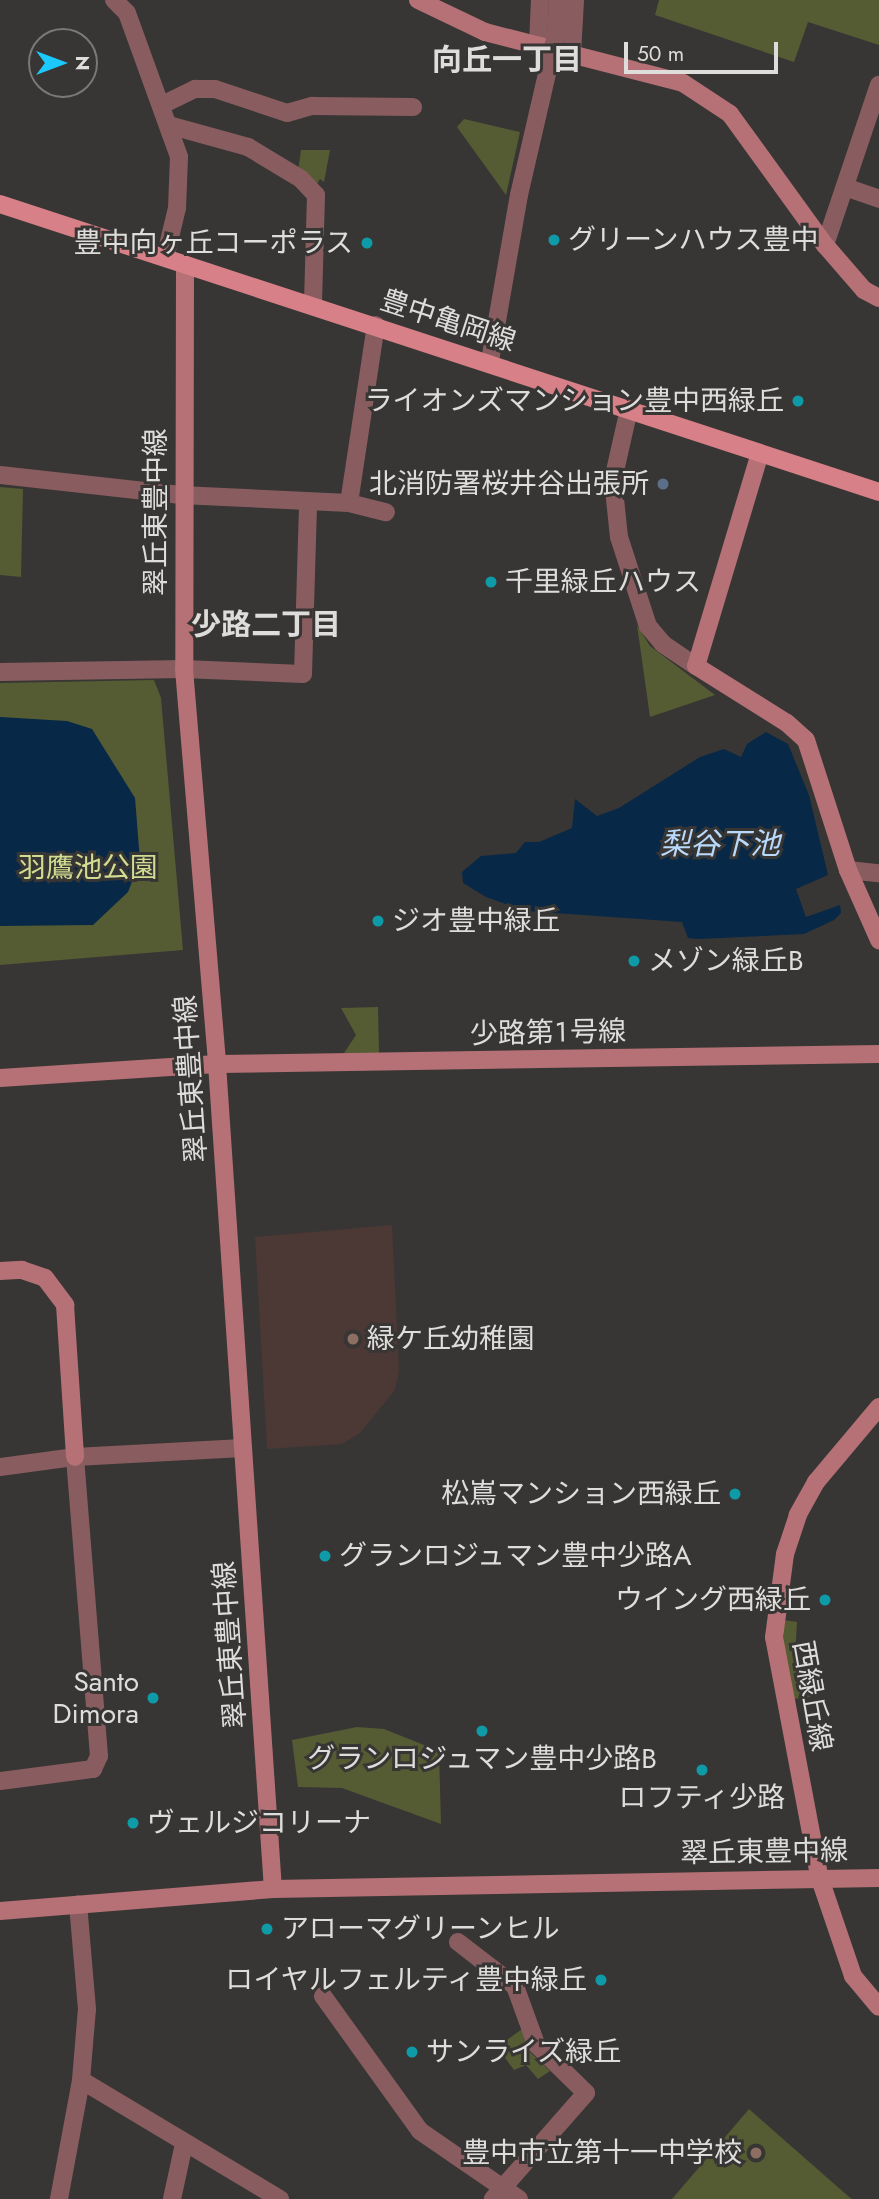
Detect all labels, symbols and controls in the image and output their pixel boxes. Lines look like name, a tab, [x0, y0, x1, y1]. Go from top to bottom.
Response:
north arrow	[28, 28, 98, 98]
scale bar	[627, 28, 781, 72]
text: 50 m	[637, 39, 684, 69]
district label: 向丘一丁目	[432, 42, 582, 78]
text: N	[69, 55, 96, 71]
place label: グリーンハウス豊中	[568, 223, 820, 257]
place label: 豊中向ヶ丘コーポラス	[73, 226, 353, 260]
marker: グリーンハウス豊中	[546, 232, 562, 248]
marker: 豊中向ヶ丘コーポラス	[359, 235, 375, 251]
street label: 豊中亀岡線	[376, 283, 520, 359]
place label: ライオンズマンション豊中西緑丘	[364, 384, 784, 418]
marker: ライオンズマンション豊中西緑丘	[790, 393, 806, 409]
street label: 翠丘東豊中線	[139, 428, 173, 596]
place label: 北消防署桜井谷出張所	[369, 467, 649, 501]
marker: 北消防署桜井谷出張所	[655, 476, 671, 492]
place label: 千里緑丘ハウス	[505, 565, 701, 599]
marker: 千里緑丘ハウス	[483, 574, 499, 590]
district label: 少路二丁目	[191, 607, 341, 643]
water label: 梨谷下池	[660, 826, 780, 862]
park label: 羽鷹池公園	[18, 851, 158, 885]
place label: ジオ豊中緑丘	[392, 904, 560, 938]
marker: ジオ豊中緑丘	[370, 913, 386, 929]
place label: メゾン緑丘B	[648, 944, 804, 978]
marker: メゾン緑丘B	[626, 953, 642, 969]
street label: 翠丘東豊中線	[168, 994, 214, 1164]
street label: 少路第１号線	[470, 1015, 626, 1051]
place label: 緑ケ丘幼稚園	[367, 1322, 535, 1356]
marker: 緑ケ丘幼稚園	[345, 1331, 361, 1347]
place label: 松嶌マンション西緑丘	[441, 1477, 721, 1511]
marker: 松嶌マンション西緑丘	[727, 1486, 743, 1502]
place label: グランロジュマン豊中少路A	[339, 1539, 693, 1573]
marker: グランロジュマン豊中少路A	[317, 1548, 333, 1564]
street label: 翠丘東豊中線	[207, 1560, 253, 1730]
place label: ウイング西緑丘	[615, 1583, 811, 1617]
marker: ウイング西緑丘	[817, 1592, 833, 1608]
street label: 西緑丘線	[786, 1638, 838, 1754]
place label: Santo Dimora	[52, 1665, 139, 1731]
marker: Santo Dimora	[145, 1690, 161, 1706]
marker: グランロジュマン豊中少路B	[474, 1723, 490, 1739]
place label: グランロジュマン豊中少路B	[306, 1742, 658, 1776]
marker: ロフティ少路	[694, 1762, 710, 1778]
place label: ロフティ少路	[618, 1781, 786, 1815]
place label: ヴェルジコリーナ	[147, 1806, 371, 1840]
marker: ヴェルジコリーナ	[125, 1815, 141, 1831]
street label: 翠丘東豊中線	[680, 1834, 848, 1870]
place label: アローマグリーンヒル	[281, 1912, 561, 1946]
marker: アローマグリーンヒル	[259, 1921, 275, 1937]
place label: ロイヤルフェルティ豊中緑丘	[223, 1963, 587, 1997]
marker: ロイヤルフェルティ豊中緑丘	[593, 1972, 609, 1988]
place label: サンライズ緑丘	[426, 2035, 622, 2069]
marker: サンライズ緑丘	[404, 2044, 420, 2060]
place label: 豊中市立第十一中学校	[462, 2136, 742, 2170]
marker: 豊中市立第十一中学校	[748, 2145, 764, 2161]

